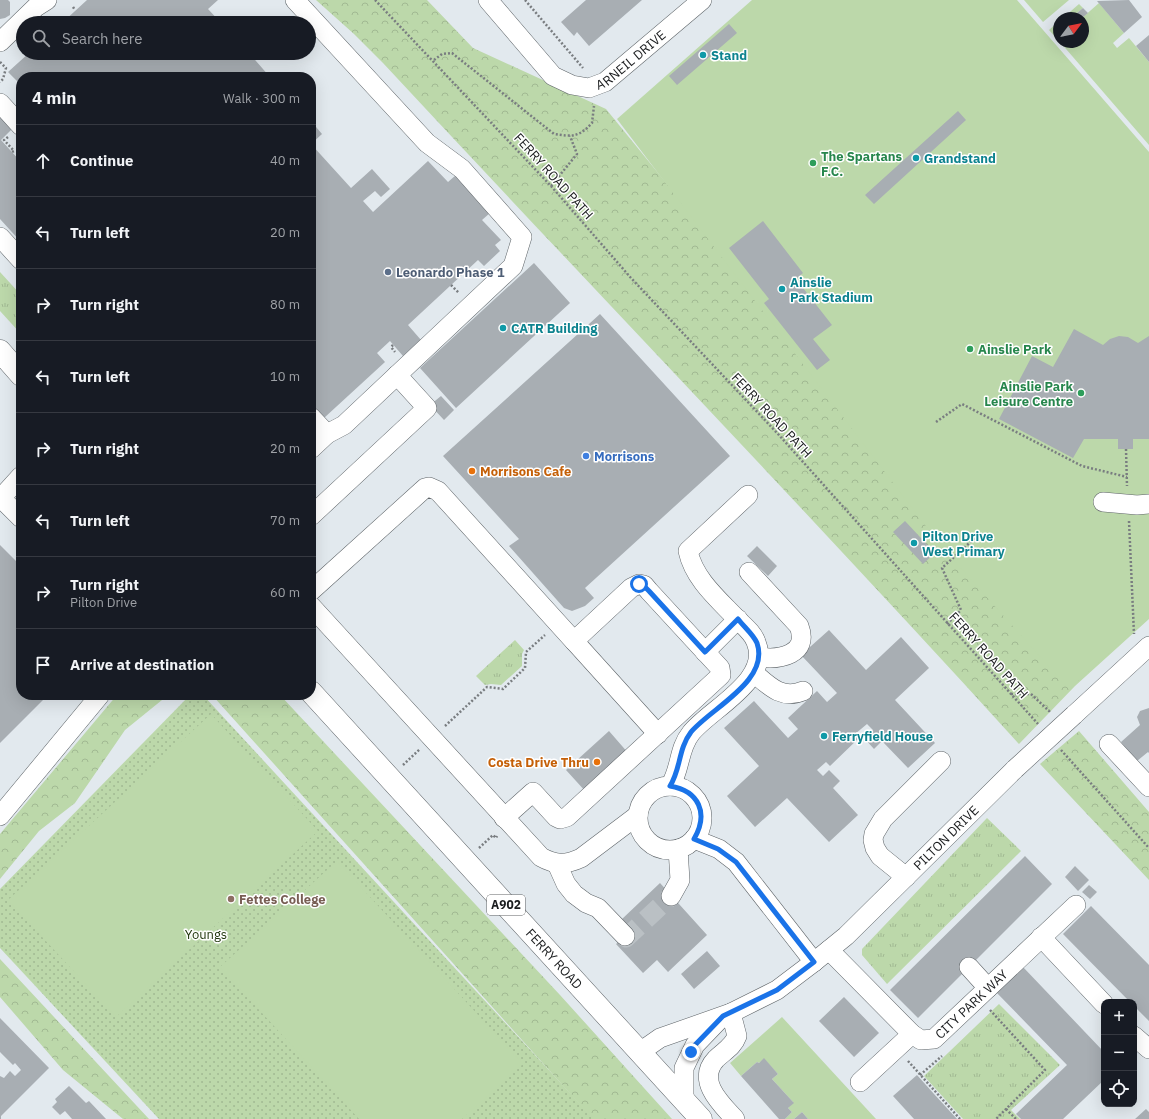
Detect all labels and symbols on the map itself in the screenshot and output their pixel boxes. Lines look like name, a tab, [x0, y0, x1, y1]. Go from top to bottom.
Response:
north arrow	[1053, 12, 1089, 48]
street label: ARNEIL DRIVE	[593, 26, 669, 94]
place label: Stand	[711, 47, 747, 64]
marker: Stand	[698, 50, 708, 60]
street label: FERRY ROAD PATH	[510, 130, 597, 223]
place label: The Spartans F.C.	[821, 148, 903, 180]
place label: Grandstand	[924, 150, 996, 167]
marker: Grandstand	[911, 153, 921, 163]
marker: The Spartans F.C.	[808, 158, 818, 168]
place label: Leonardo Phase 1	[396, 264, 505, 281]
marker: Leonardo Phase 1	[383, 267, 393, 277]
place label: Ainslie Park Stadium	[790, 274, 873, 306]
marker: Ainslie Park Stadium	[777, 284, 787, 294]
place label: CATR Building	[511, 320, 598, 337]
marker: CATR Building	[498, 323, 508, 333]
place label: Ainslie Park	[978, 341, 1052, 358]
marker: Ainslie Park	[965, 344, 975, 354]
street label: FERRY ROAD PATH	[728, 369, 816, 462]
place label: Ainslie Park Leisure Centre	[984, 378, 1073, 410]
marker: Ainslie Park Leisure Centre	[1076, 388, 1086, 398]
place label: Morrisons	[594, 448, 655, 465]
marker: Morrisons	[581, 451, 591, 461]
place label: Morrisons Cafe	[480, 463, 571, 480]
marker: Morrisons Cafe	[467, 466, 477, 476]
place label: Pilton Drive West Primary	[922, 528, 1005, 560]
marker: Pilton Drive West Primary	[909, 538, 919, 548]
route start	[630, 575, 648, 593]
street label: FERRY ROAD PATH	[945, 609, 1032, 702]
place label: Ferryfield House	[832, 728, 933, 745]
marker: Ferryfield House	[819, 731, 829, 741]
place label: Costa Drive Thru	[488, 754, 589, 771]
marker: Costa Drive Thru	[592, 757, 602, 767]
street label: PILTON DRIVE	[910, 802, 982, 874]
place label: Fettes College	[239, 891, 326, 908]
marker: Fettes College	[226, 894, 236, 904]
road number: A902	[487, 895, 525, 915]
street label: FERRY ROAD	[522, 925, 586, 993]
park label: Youngs	[185, 926, 227, 943]
street label: CITY PARK WAY	[932, 966, 1012, 1043]
route end	[682, 1043, 700, 1061]

